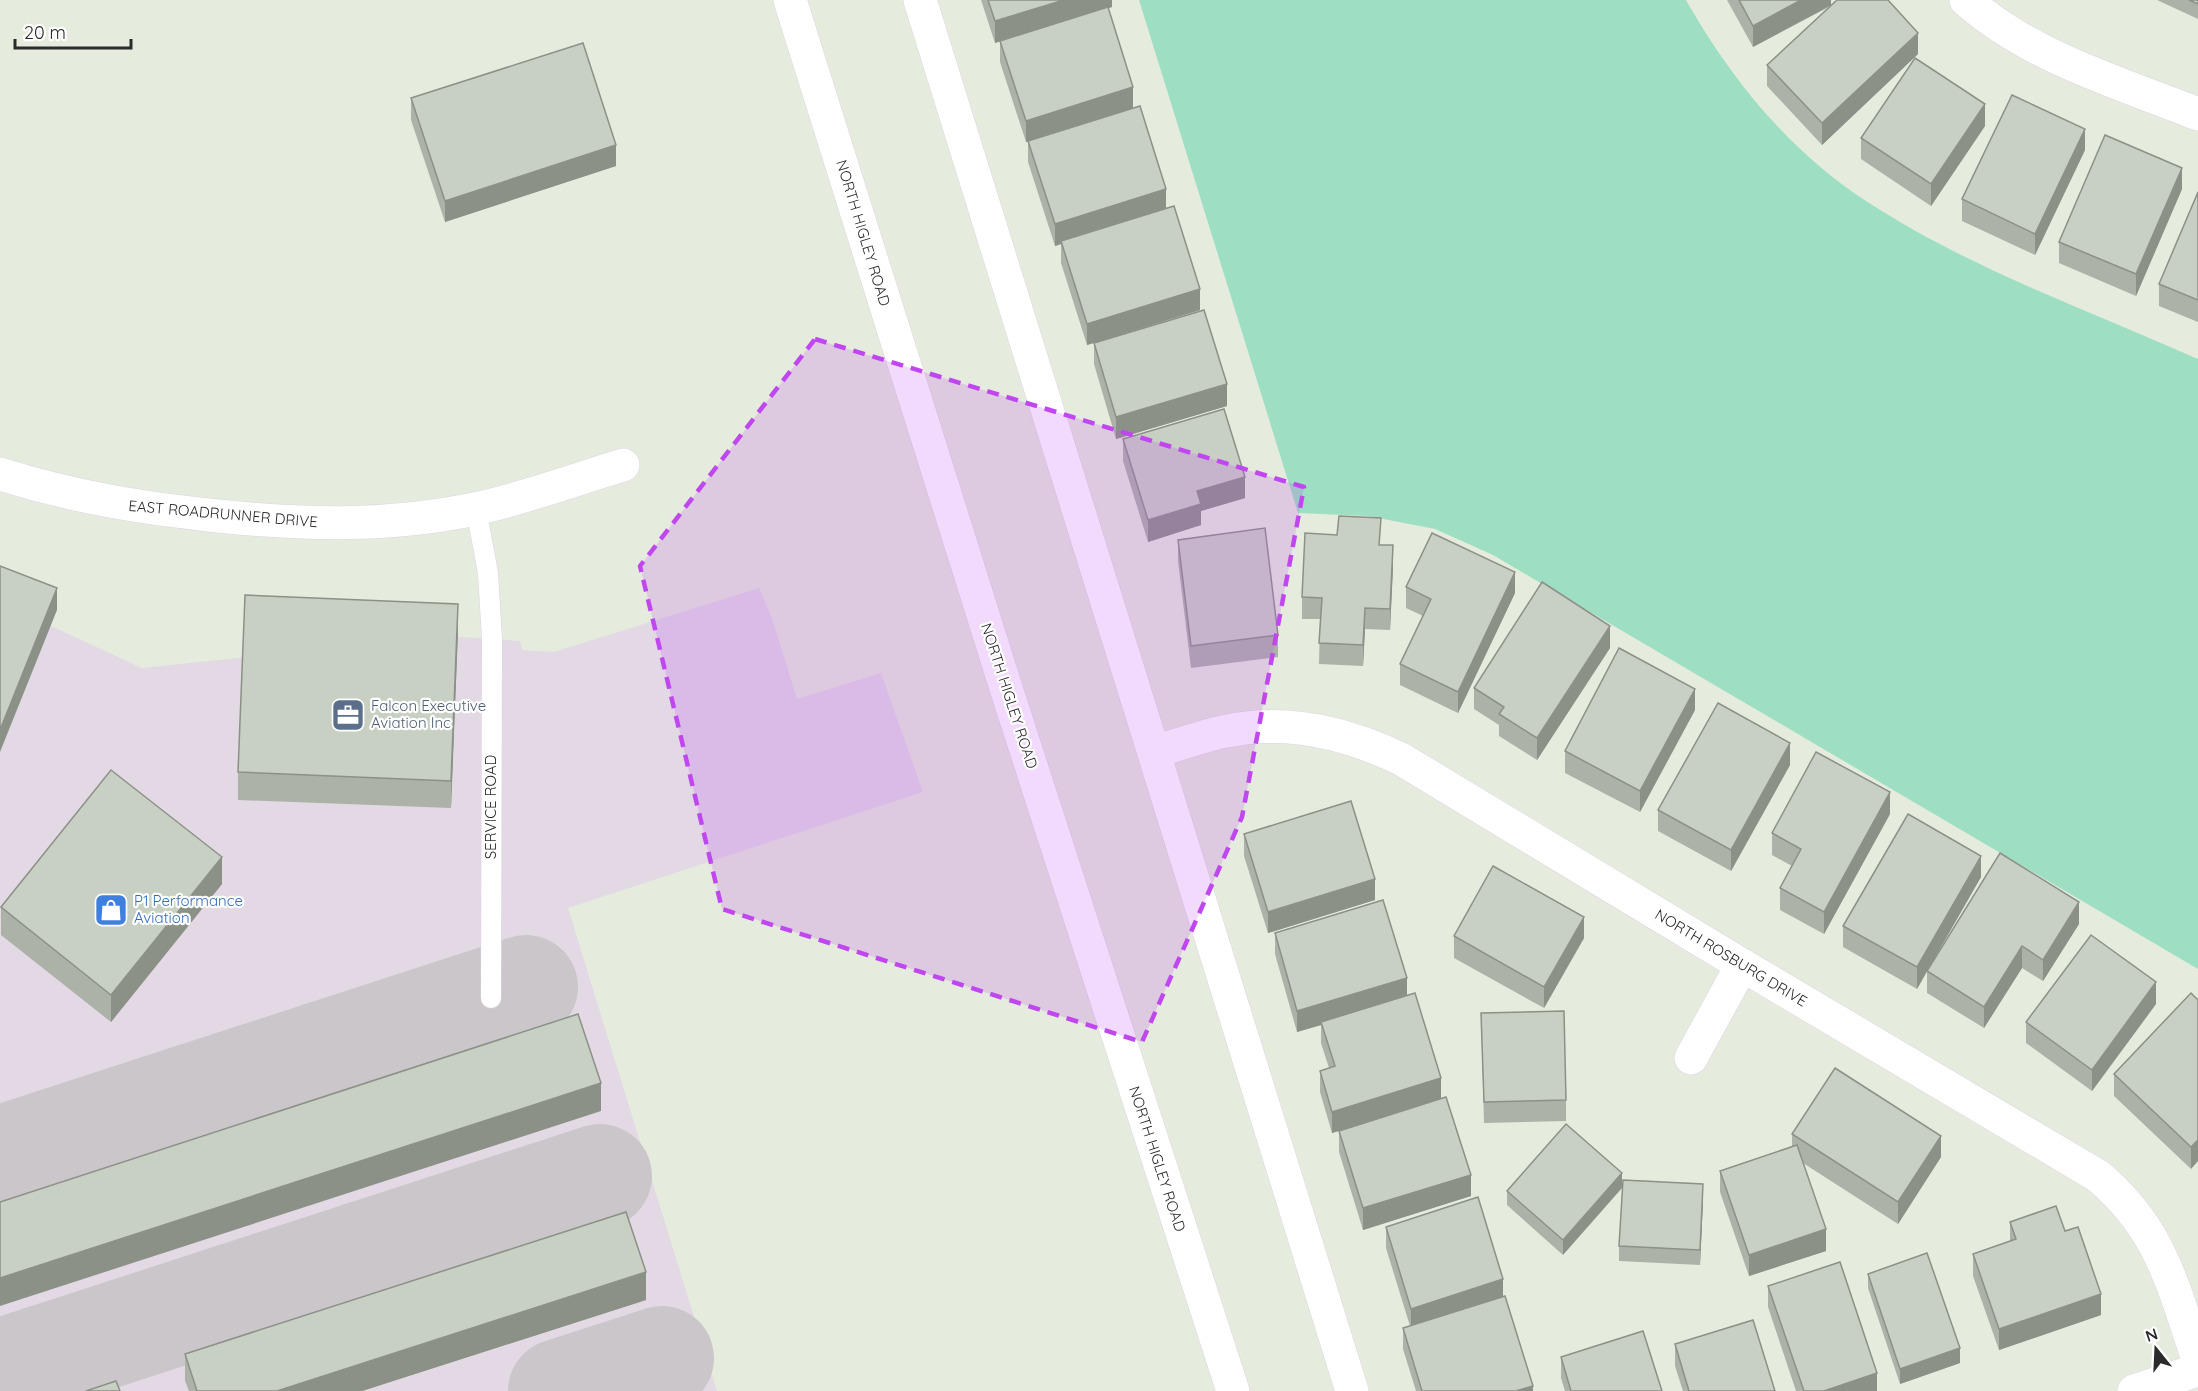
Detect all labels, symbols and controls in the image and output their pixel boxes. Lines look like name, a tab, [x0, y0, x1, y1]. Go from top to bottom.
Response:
scale bar	[15, 12, 130, 50]
text: 20 m	[24, 21, 66, 44]
street label: NORTH HIGLEY ROAD	[832, 157, 895, 308]
street label: EAST ROADRUNNER DRIVE	[128, 496, 318, 531]
street label: NORTH HIGLEY ROAD	[977, 621, 1042, 771]
place label: Falcon Executive Aviation Inc	[371, 696, 486, 732]
office icon: Falcon Executive Aviation Inc	[330, 697, 366, 733]
street label: SERVICE ROAD	[481, 754, 500, 859]
place label: P1 Performance Aviation	[134, 891, 243, 927]
shop icon: P1 Performance Aviation	[93, 892, 129, 928]
street label: NORTH ROSBURG DRIVE	[1652, 905, 1811, 1011]
street label: NORTH HIGLEY ROAD	[1125, 1084, 1190, 1234]
north arrow	[2126, 1319, 2186, 1379]
text: N	[2143, 1323, 2160, 1346]

